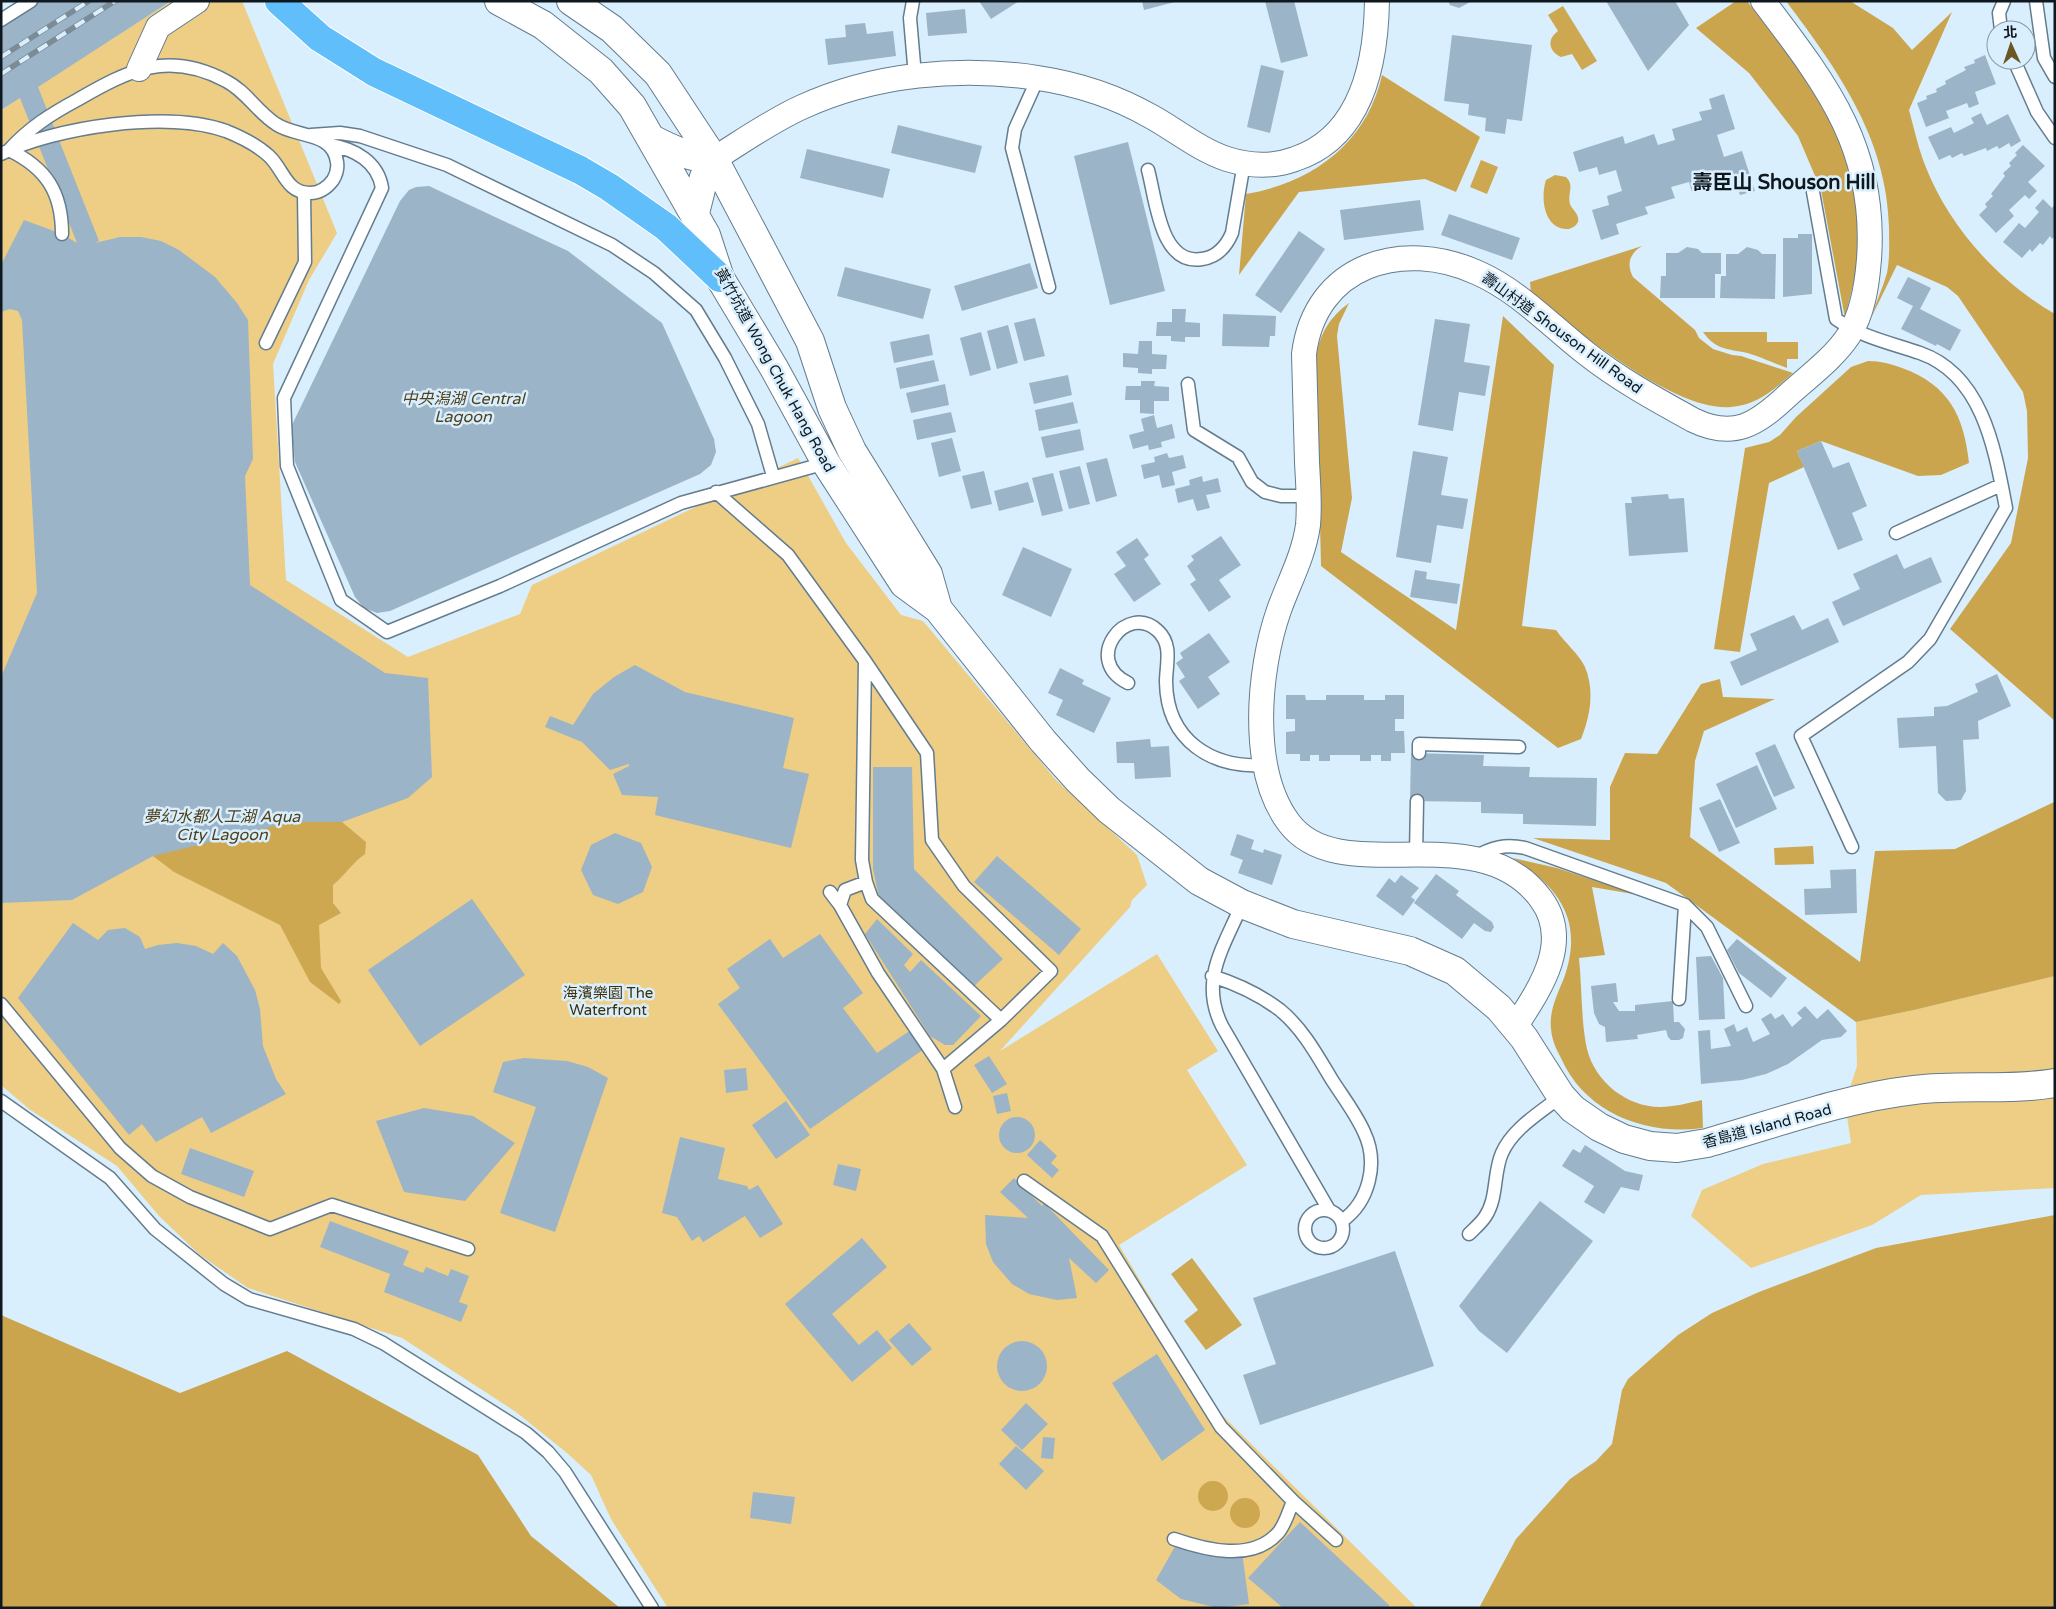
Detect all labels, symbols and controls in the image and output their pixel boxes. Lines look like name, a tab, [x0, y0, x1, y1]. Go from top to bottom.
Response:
north arrow	[1986, 20, 2036, 70]
text: 北	[2003, 24, 2018, 41]
district label: 壽臣山 Shouson Hill	[1693, 171, 1875, 195]
street label: 黃竹坑道 Wong Chuk Hang Road	[711, 265, 839, 475]
street label: 壽山村道 Shouson Hill Road	[1478, 269, 1646, 397]
water label: 中央潟湖 Central Lagoon	[402, 389, 526, 427]
water label: 夢幻水都人工湖 Aqua City Lagoon	[144, 807, 301, 845]
park label: 海濱樂園 The Waterfront	[563, 984, 653, 1019]
street label: 香島道 Island Road	[1701, 1100, 1833, 1152]

